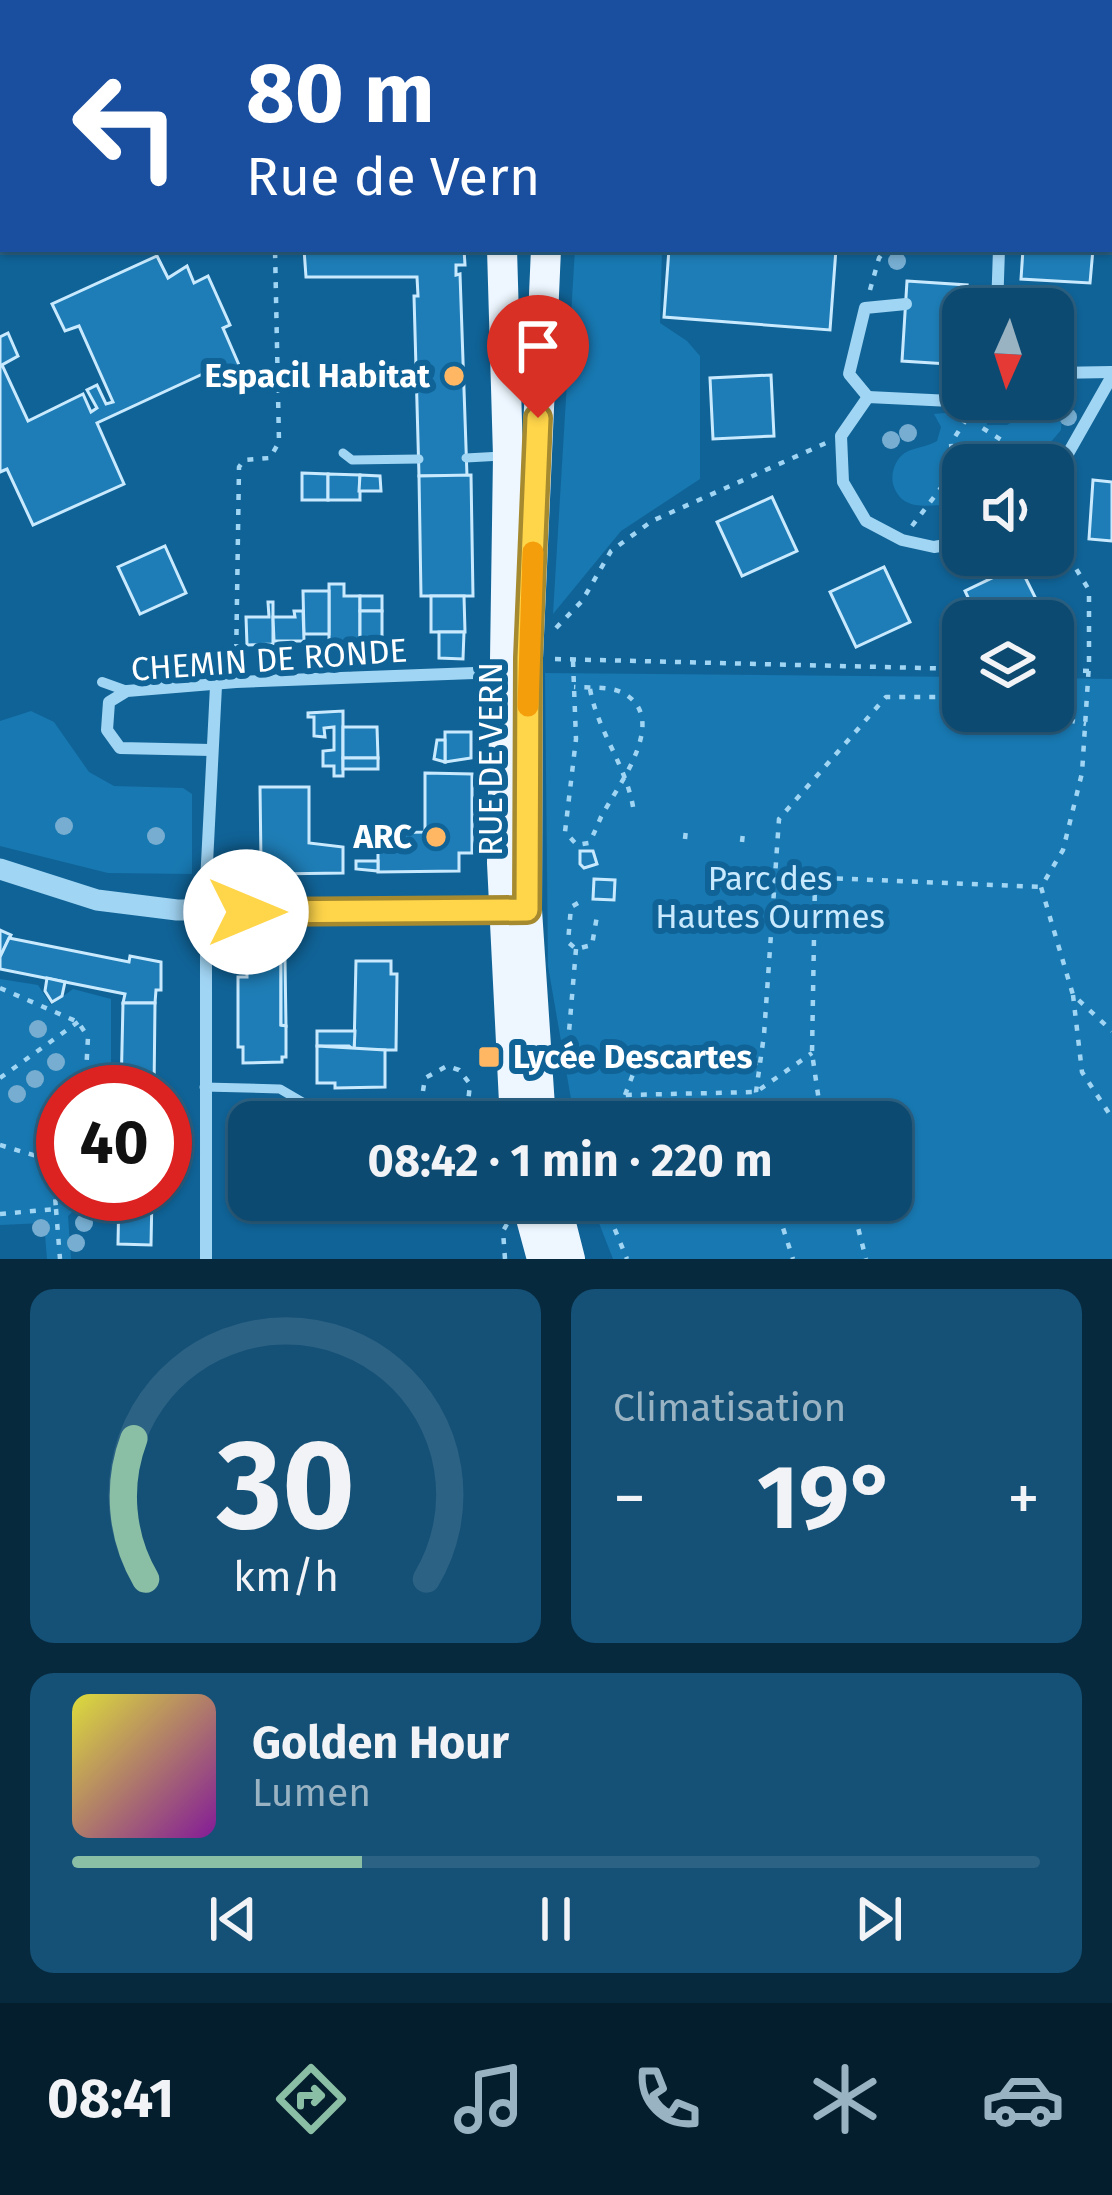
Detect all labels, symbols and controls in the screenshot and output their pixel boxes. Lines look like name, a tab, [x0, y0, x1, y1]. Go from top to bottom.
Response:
text: 80 m	[246, 43, 435, 144]
icon: left	[48, 48, 204, 204]
text: Rue de Vern	[246, 145, 540, 209]
north arrow	[942, 288, 1074, 420]
map controls	[942, 288, 1074, 732]
pin	[487, 295, 589, 418]
icon: arrive	[505, 313, 571, 379]
place label: Espacil Habitat	[204, 356, 431, 396]
marker: Espacil Habitat	[441, 363, 467, 389]
button: sound	[942, 444, 1074, 576]
button: layers	[942, 600, 1074, 732]
street label: CHEMIN DE RONDE	[130, 630, 408, 690]
street label: RUE DE VERN	[471, 662, 511, 856]
place label: ARC	[353, 817, 412, 857]
marker: ARC	[423, 824, 449, 850]
position arrow	[183, 849, 309, 975]
park label: Parc des Hautes Ourmes	[655, 859, 885, 937]
place label: Lycée Descartes	[513, 1037, 752, 1077]
marker: Lycée Descartes	[476, 1044, 502, 1070]
speed limit sign: 40	[36, 1065, 192, 1221]
text: 08:42 · 1 min · 220 m	[368, 1134, 772, 1188]
text: Climatisation	[613, 1385, 846, 1431]
text: 30	[216, 1411, 354, 1561]
text: 19°	[757, 1444, 896, 1552]
text: −	[613, 1459, 646, 1538]
text: +	[1007, 1459, 1040, 1538]
text: km/h	[232, 1551, 339, 1602]
text: Golden Hour	[252, 1716, 509, 1770]
text: Lumen	[252, 1770, 371, 1816]
icon: previous	[200, 1886, 266, 1952]
icon: pause	[523, 1886, 589, 1952]
icon: next	[846, 1886, 912, 1952]
icon: directions	[269, 2057, 353, 2141]
icon: music	[447, 2057, 531, 2141]
icon: phone	[625, 2057, 709, 2141]
icon: climate	[803, 2057, 887, 2141]
icon: car	[981, 2057, 1065, 2141]
text: 08:41	[47, 2067, 174, 2131]

